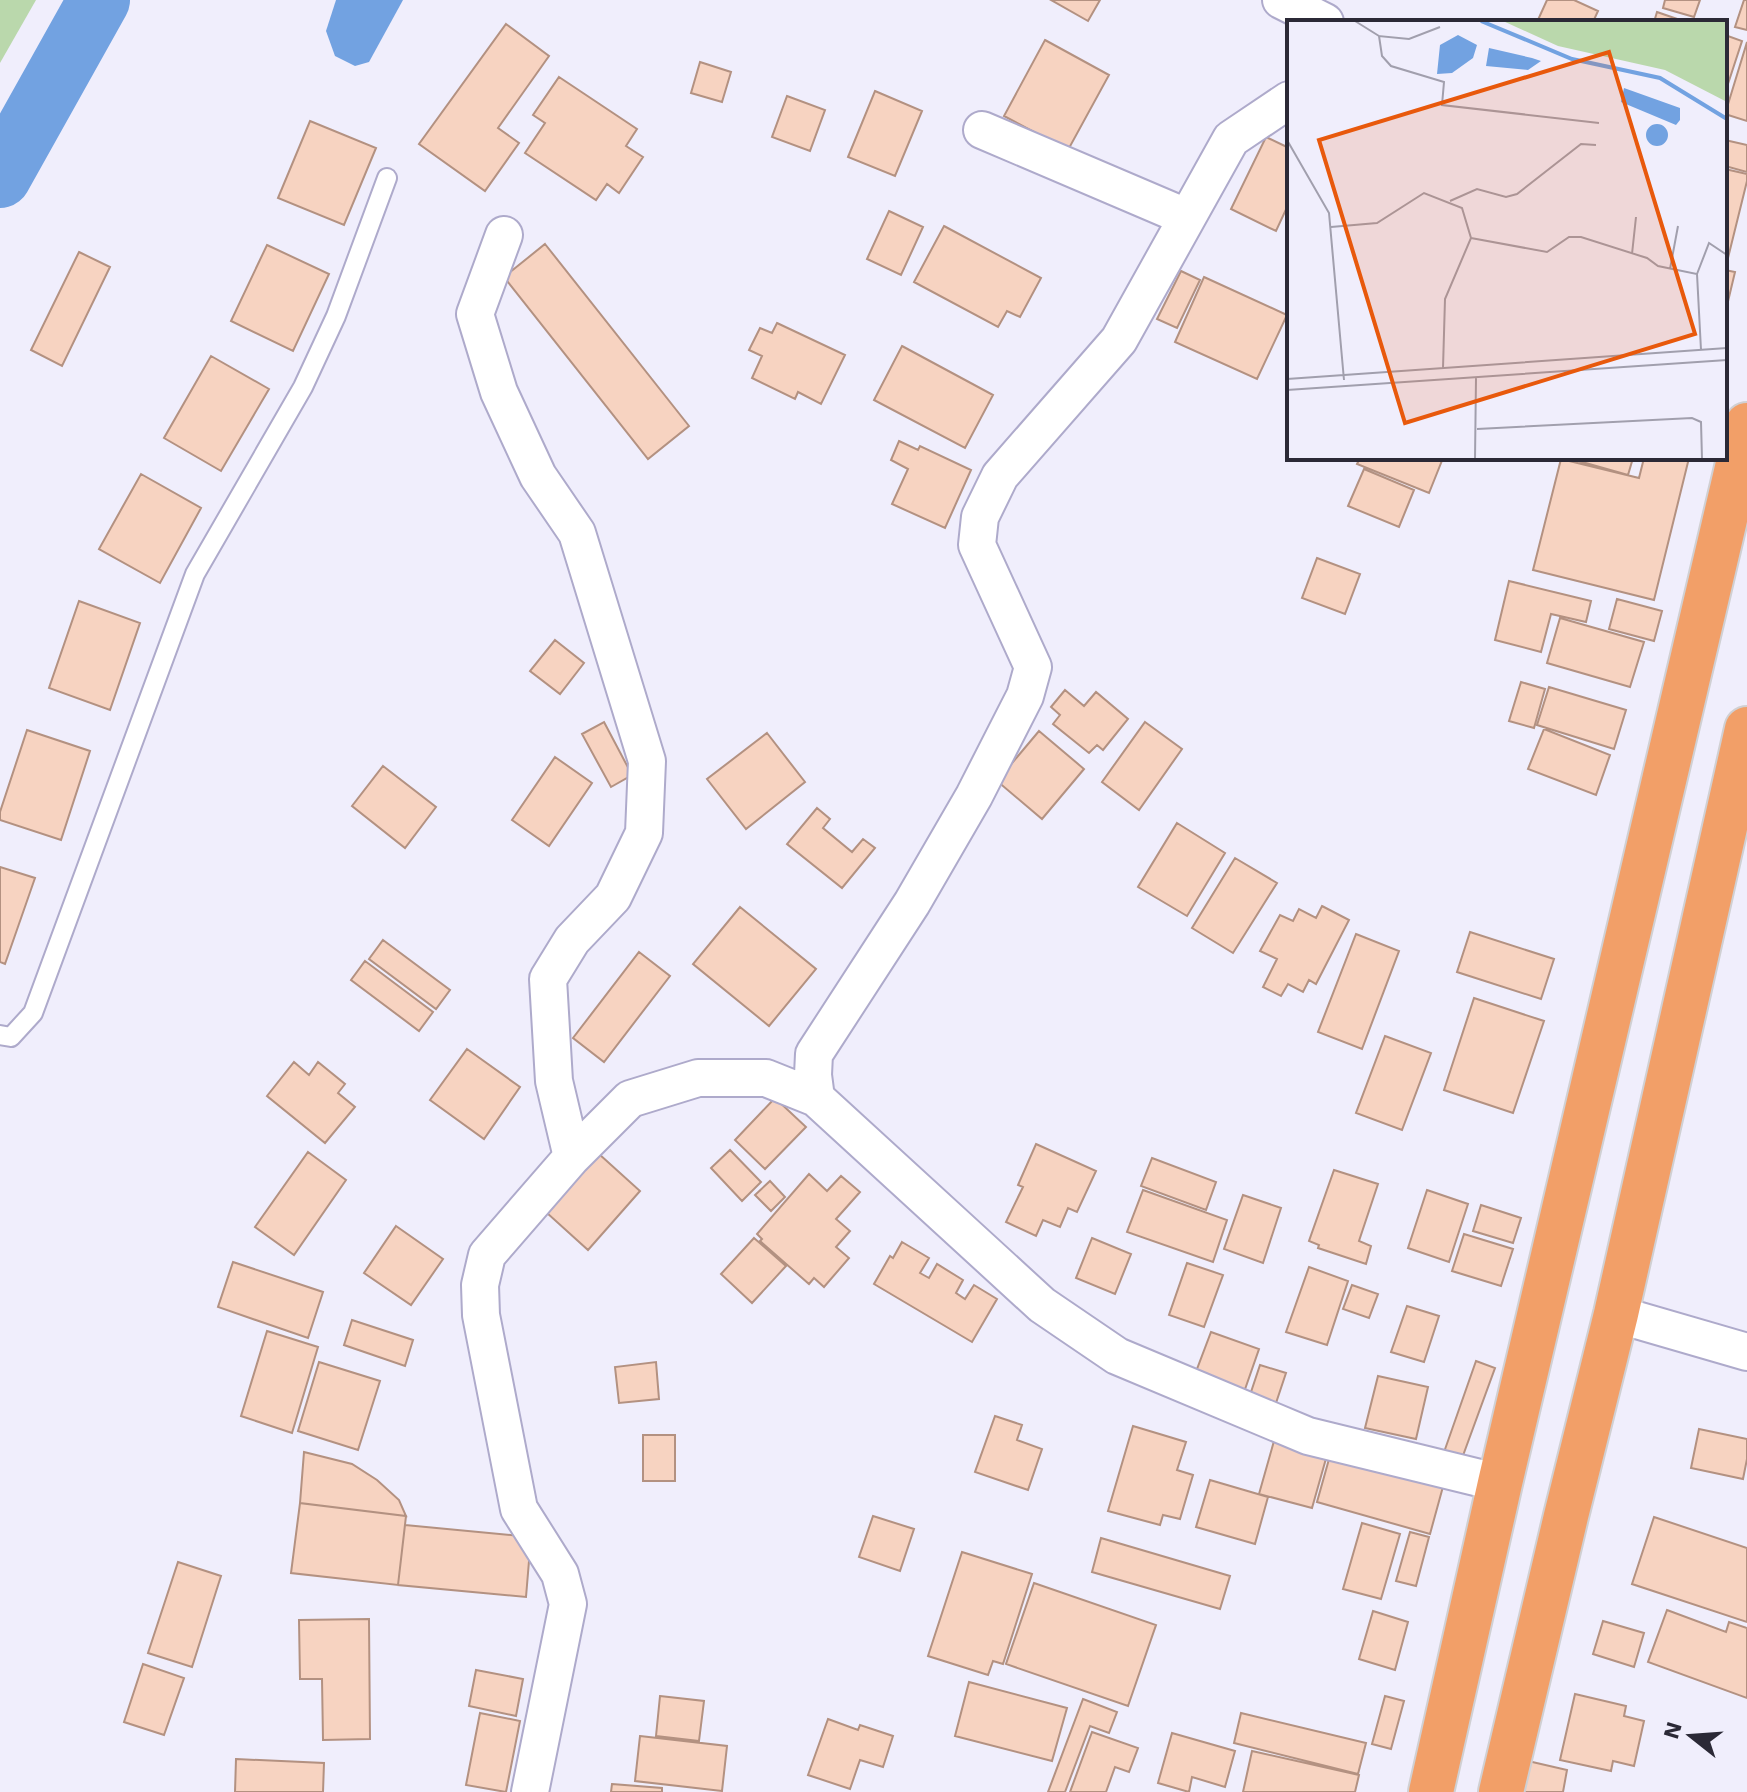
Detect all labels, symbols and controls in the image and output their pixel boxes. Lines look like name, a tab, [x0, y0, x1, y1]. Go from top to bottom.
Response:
inset map	[1287, 20, 1727, 460]
north arrow	[1651, 1696, 1731, 1776]
text: N	[1658, 1719, 1687, 1742]

